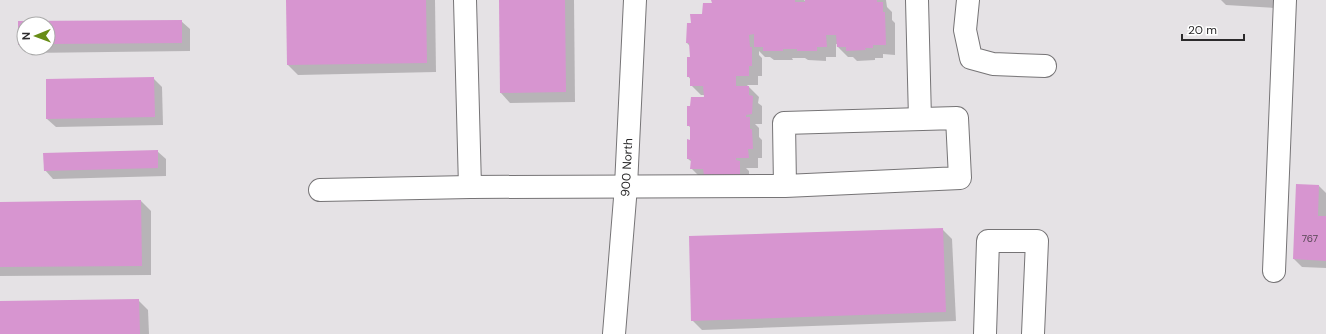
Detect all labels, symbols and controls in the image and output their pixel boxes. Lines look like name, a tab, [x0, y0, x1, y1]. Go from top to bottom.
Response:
north arrow	[16, 16, 56, 56]
scale bar	[1182, 16, 1244, 42]
text: 20 m	[1188, 22, 1217, 38]
text: N	[19, 32, 33, 40]
street label: 900 North	[617, 138, 636, 197]
house number: 767	[1302, 232, 1318, 245]

